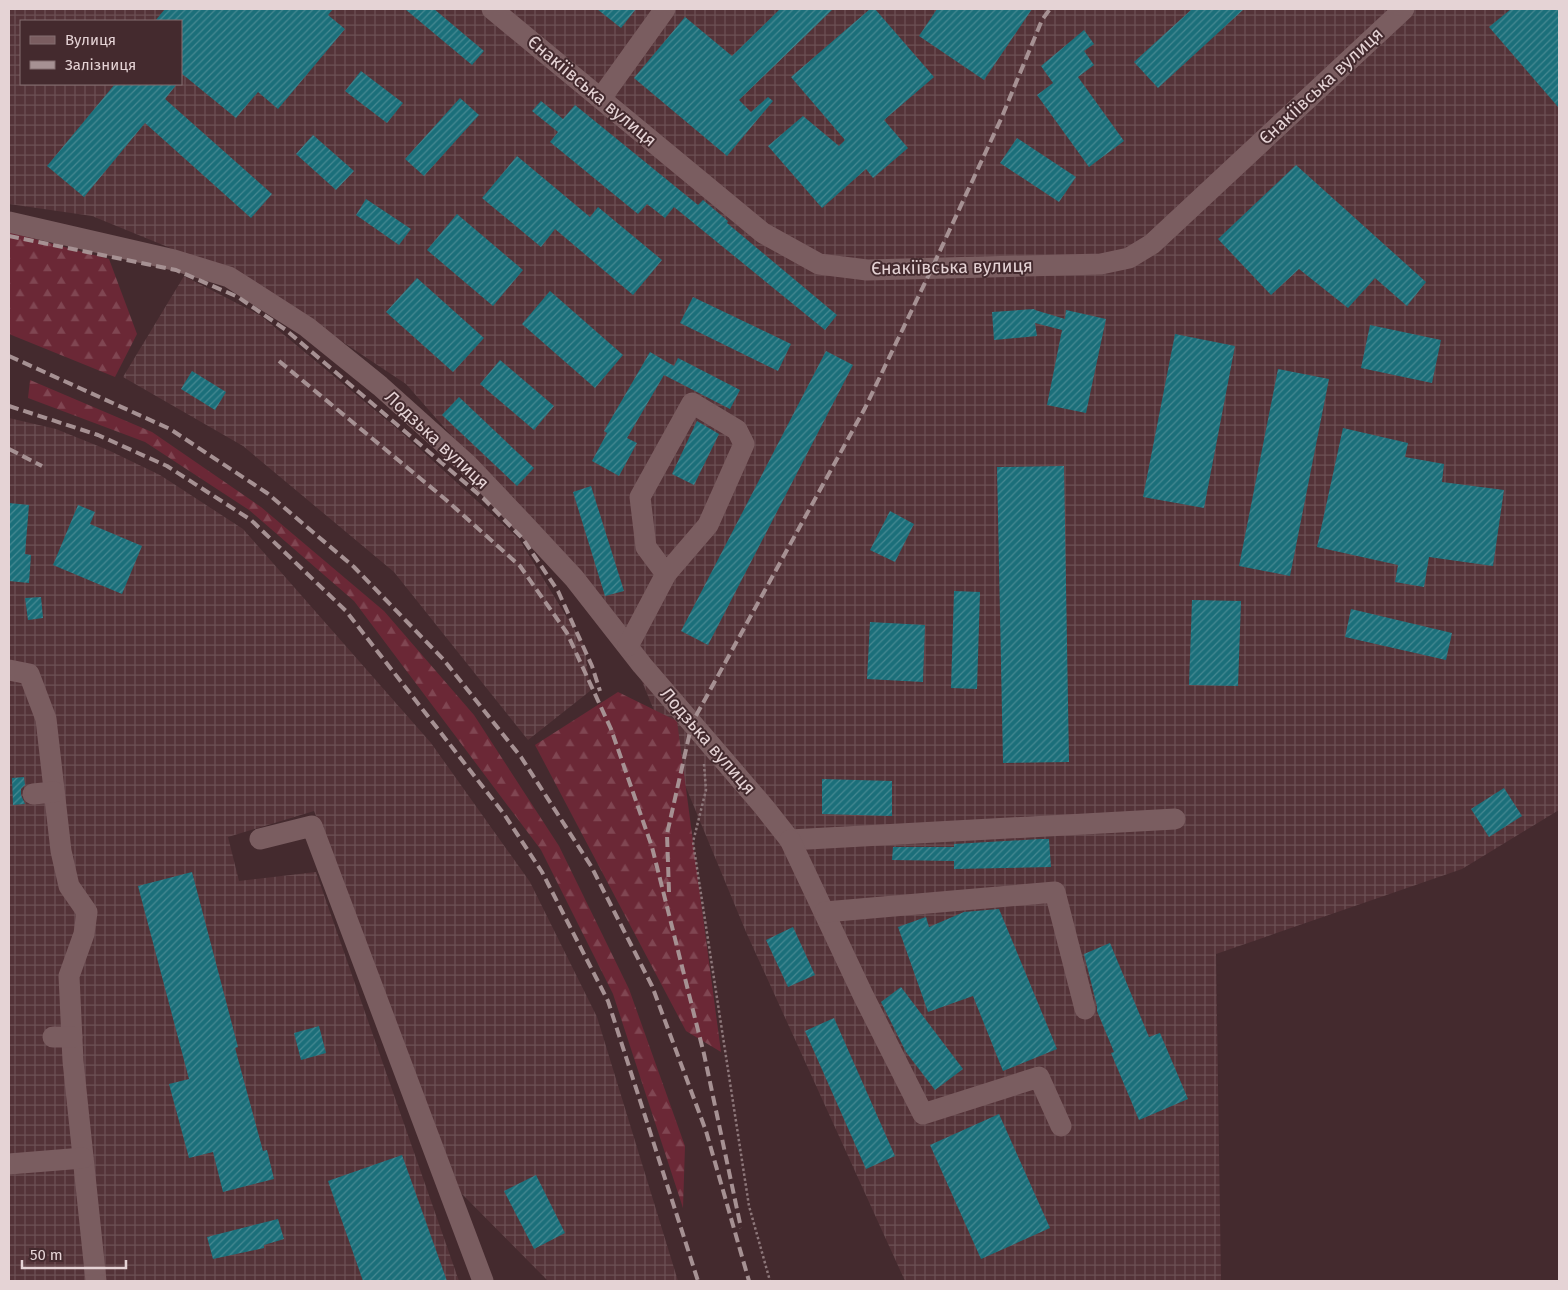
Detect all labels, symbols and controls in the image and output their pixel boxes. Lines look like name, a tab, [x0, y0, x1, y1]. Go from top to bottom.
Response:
legend	[20, 20, 182, 85]
street label: Єнакіївська вулиця	[1254, 23, 1388, 149]
text: Вулиця	[65, 31, 116, 49]
street label: Єнакіївська вулиця	[523, 31, 661, 151]
text: Залізниця	[65, 56, 136, 74]
street label: Єнакіївська вулиця	[871, 255, 1033, 279]
street label: Лодзька вулиця	[380, 386, 494, 494]
street label: Лодзька вулиця	[656, 683, 760, 799]
scale bar	[22, 1238, 126, 1270]
text: 50 m	[30, 1246, 63, 1264]

